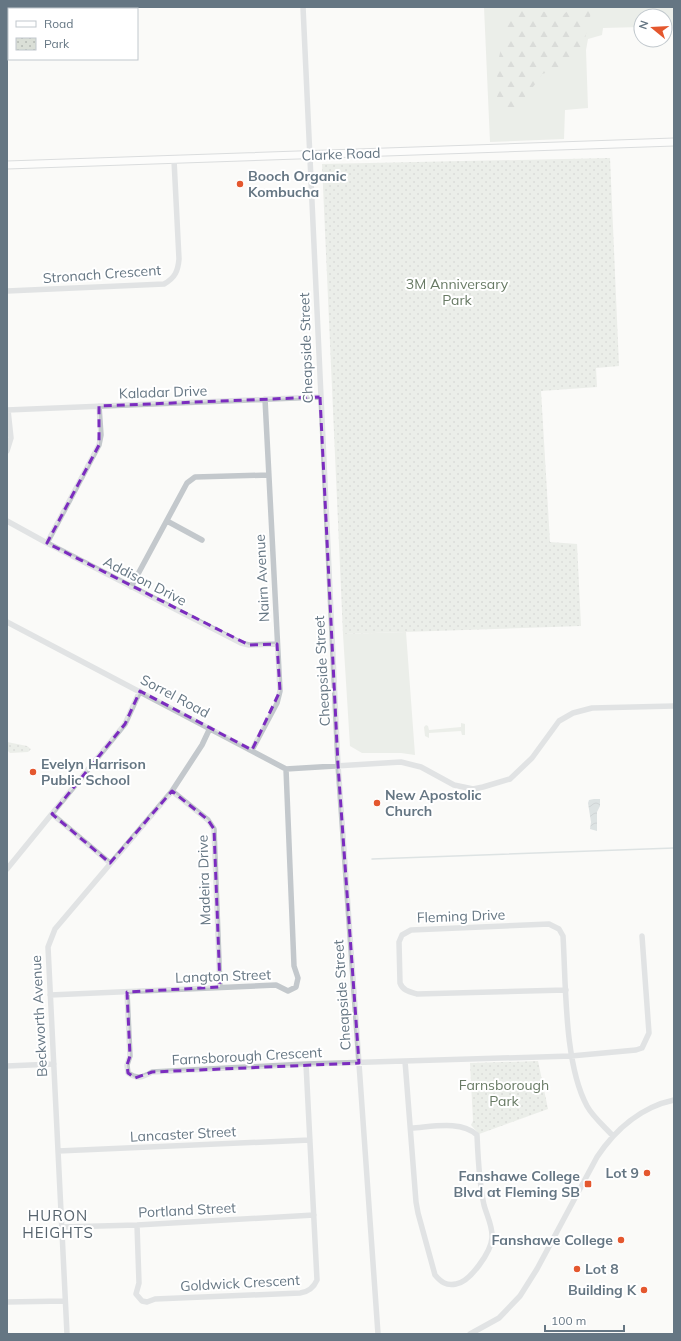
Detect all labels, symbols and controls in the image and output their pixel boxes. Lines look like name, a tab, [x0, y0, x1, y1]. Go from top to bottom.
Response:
legend	[8, 8, 138, 60]
north arrow	[633, 8, 673, 48]
text: Road	[44, 16, 73, 31]
text: N	[636, 19, 651, 31]
text: Park	[44, 36, 70, 51]
street label: Clarke Road	[301, 144, 381, 164]
place label: Booch Organic Kombucha	[248, 167, 347, 201]
marker: Booch Organic Kombucha	[235, 179, 245, 189]
street label: Stronach Crescent	[42, 261, 162, 287]
park label: 3M Anniversary Park	[406, 275, 509, 309]
street label: Cheapside Street	[295, 292, 317, 404]
street label: Kaladar Drive	[119, 381, 207, 403]
street label: Nairn Avenue	[251, 534, 273, 622]
street label: Addison Drive	[100, 552, 190, 610]
street label: Cheapside Street	[310, 615, 334, 727]
street label: Sorrel Road	[137, 670, 213, 722]
place label: Evelyn Harrison Public School	[41, 755, 146, 789]
marker: Evelyn Harrison Public School	[28, 767, 38, 777]
place label: New Apostolic Church	[385, 786, 482, 820]
marker: New Apostolic Church	[372, 798, 382, 808]
street label: Madeira Drive	[193, 834, 215, 926]
street label: Fleming Drive	[416, 905, 506, 927]
street label: Cheapside Street	[329, 939, 355, 1051]
street label: Beckworth Avenue	[27, 955, 51, 1077]
street label: Langton Street	[175, 965, 271, 987]
street label: Farnsborough Crescent	[171, 1043, 323, 1069]
park label: Farnsborough Park	[459, 1076, 549, 1110]
street label: Lancaster Street	[129, 1122, 237, 1146]
place label: Lot 9	[605, 1164, 639, 1182]
place label: Fanshawe College Blvd at Fleming SB	[454, 1167, 580, 1201]
marker: Lot 9	[642, 1168, 652, 1178]
marker: Fanshawe College Blvd at Fleming SB	[583, 1179, 593, 1189]
street label: Portland Street	[138, 1198, 236, 1222]
district label: HURON HEIGHTS	[22, 1206, 94, 1242]
place label: Fanshawe College	[492, 1231, 613, 1249]
marker: Fanshawe College	[616, 1235, 626, 1245]
place label: Lot 8	[585, 1260, 619, 1278]
marker: Lot 8	[572, 1264, 582, 1274]
street label: Goldwick Crescent	[180, 1271, 300, 1295]
place label: Building K	[568, 1281, 637, 1299]
marker: Building K	[639, 1285, 649, 1295]
scale bar	[545, 1307, 624, 1333]
text: 100 m	[551, 1313, 586, 1328]

